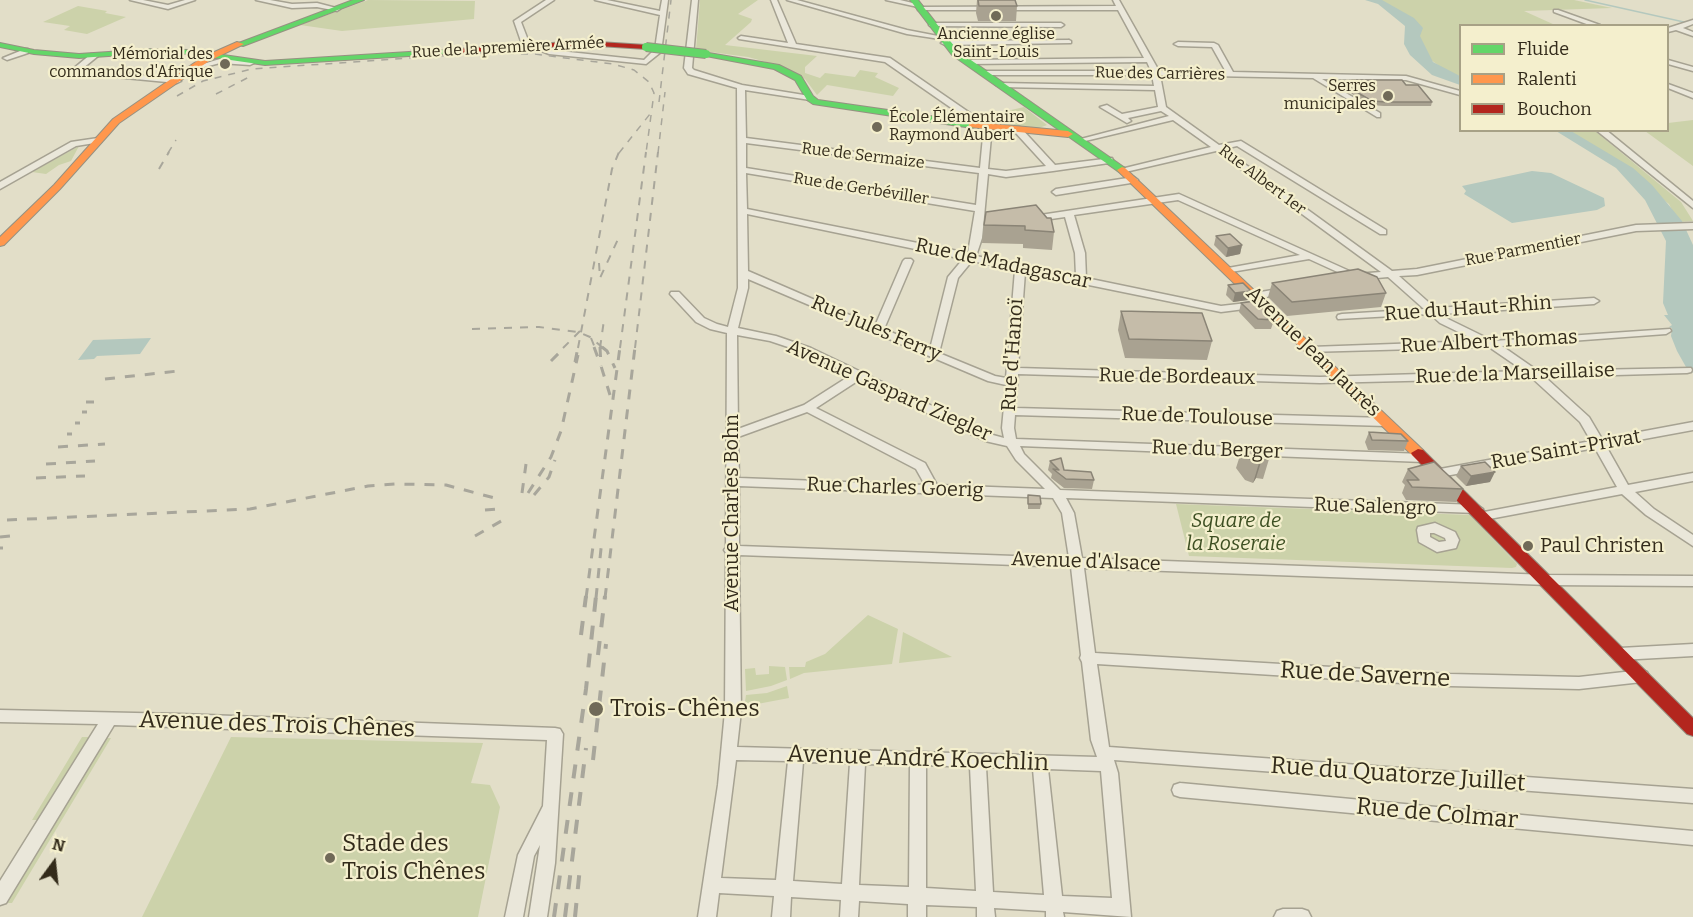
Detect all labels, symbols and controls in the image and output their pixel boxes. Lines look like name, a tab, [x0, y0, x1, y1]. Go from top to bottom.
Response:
marker: Ancienne église Saint-Louis	[989, 9, 1003, 23]
legend	[1459, 24, 1669, 132]
place label: Ancienne église Saint-Louis	[937, 25, 1055, 63]
street label: Rue de la première Armée	[411, 33, 605, 63]
text: Fluide	[1517, 38, 1569, 60]
place label: Mémorial des commandos d'Afrique	[49, 45, 213, 83]
marker: Mémorial des commandos d'Afrique	[218, 57, 232, 71]
street label: Rue des Carrières	[1095, 63, 1225, 85]
text: Ralenti	[1517, 68, 1577, 90]
place label: Serres municipales	[1284, 77, 1376, 115]
marker: Serres municipales	[1381, 89, 1395, 103]
text: Bouchon	[1517, 98, 1592, 120]
place label: École Élémentaire Raymond Aubert	[889, 108, 1024, 146]
marker: École Élémentaire Raymond Aubert	[870, 120, 884, 134]
street label: Rue de Sermaize	[800, 139, 926, 173]
street label: Rue Albert 1er	[1215, 141, 1309, 219]
street label: Rue de Gerbéviller	[792, 169, 930, 209]
street label: Rue Parmentier	[1464, 229, 1582, 271]
street label: Rue de Madagascar	[913, 234, 1093, 294]
street label: Avenue Jean Jaurès	[1241, 282, 1385, 422]
street label: Rue Jules Ferry	[807, 291, 945, 367]
street label: Rue du Haut-Rhin	[1383, 291, 1553, 327]
street label: Rue d'Hanoï	[997, 298, 1029, 412]
street label: Rue Albert Thomas	[1400, 325, 1578, 359]
street label: Avenue Gaspard Ziegler	[783, 335, 995, 447]
street label: Rue de la Marseillaise	[1415, 359, 1615, 389]
street label: Rue de Bordeaux	[1099, 364, 1255, 390]
street label: Rue de Toulouse	[1121, 402, 1273, 432]
street label: Avenue Charles Bohn	[720, 414, 744, 612]
street label: Rue Saint-Privat	[1489, 425, 1643, 475]
street label: Rue du Berger	[1151, 436, 1283, 464]
street label: Rue Charles Goerig	[806, 473, 984, 503]
street label: Rue Salengro	[1313, 493, 1437, 521]
park label: Square de la Roseraie	[1186, 509, 1286, 556]
place label: Paul Christen	[1540, 534, 1664, 558]
marker: Paul Christen	[1521, 539, 1535, 553]
street label: Avenue d'Alsace	[1011, 547, 1161, 577]
street label: Rue de Saverne	[1279, 656, 1451, 694]
place label: Trois-Chênes	[610, 695, 760, 723]
marker: Trois-Chênes	[587, 700, 605, 718]
street label: Avenue des Trois Chênes	[138, 706, 416, 744]
street label: Avenue André Koechlin	[787, 740, 1049, 778]
street label: Rue du Quatorze Juillet	[1270, 752, 1526, 798]
street label: Rue de Colmar	[1355, 793, 1519, 835]
place label: Stade des Trois Chênes	[342, 830, 485, 886]
north arrow	[24, 833, 84, 893]
text: N	[50, 834, 67, 856]
marker: Stade des Trois Chênes	[323, 851, 337, 865]

